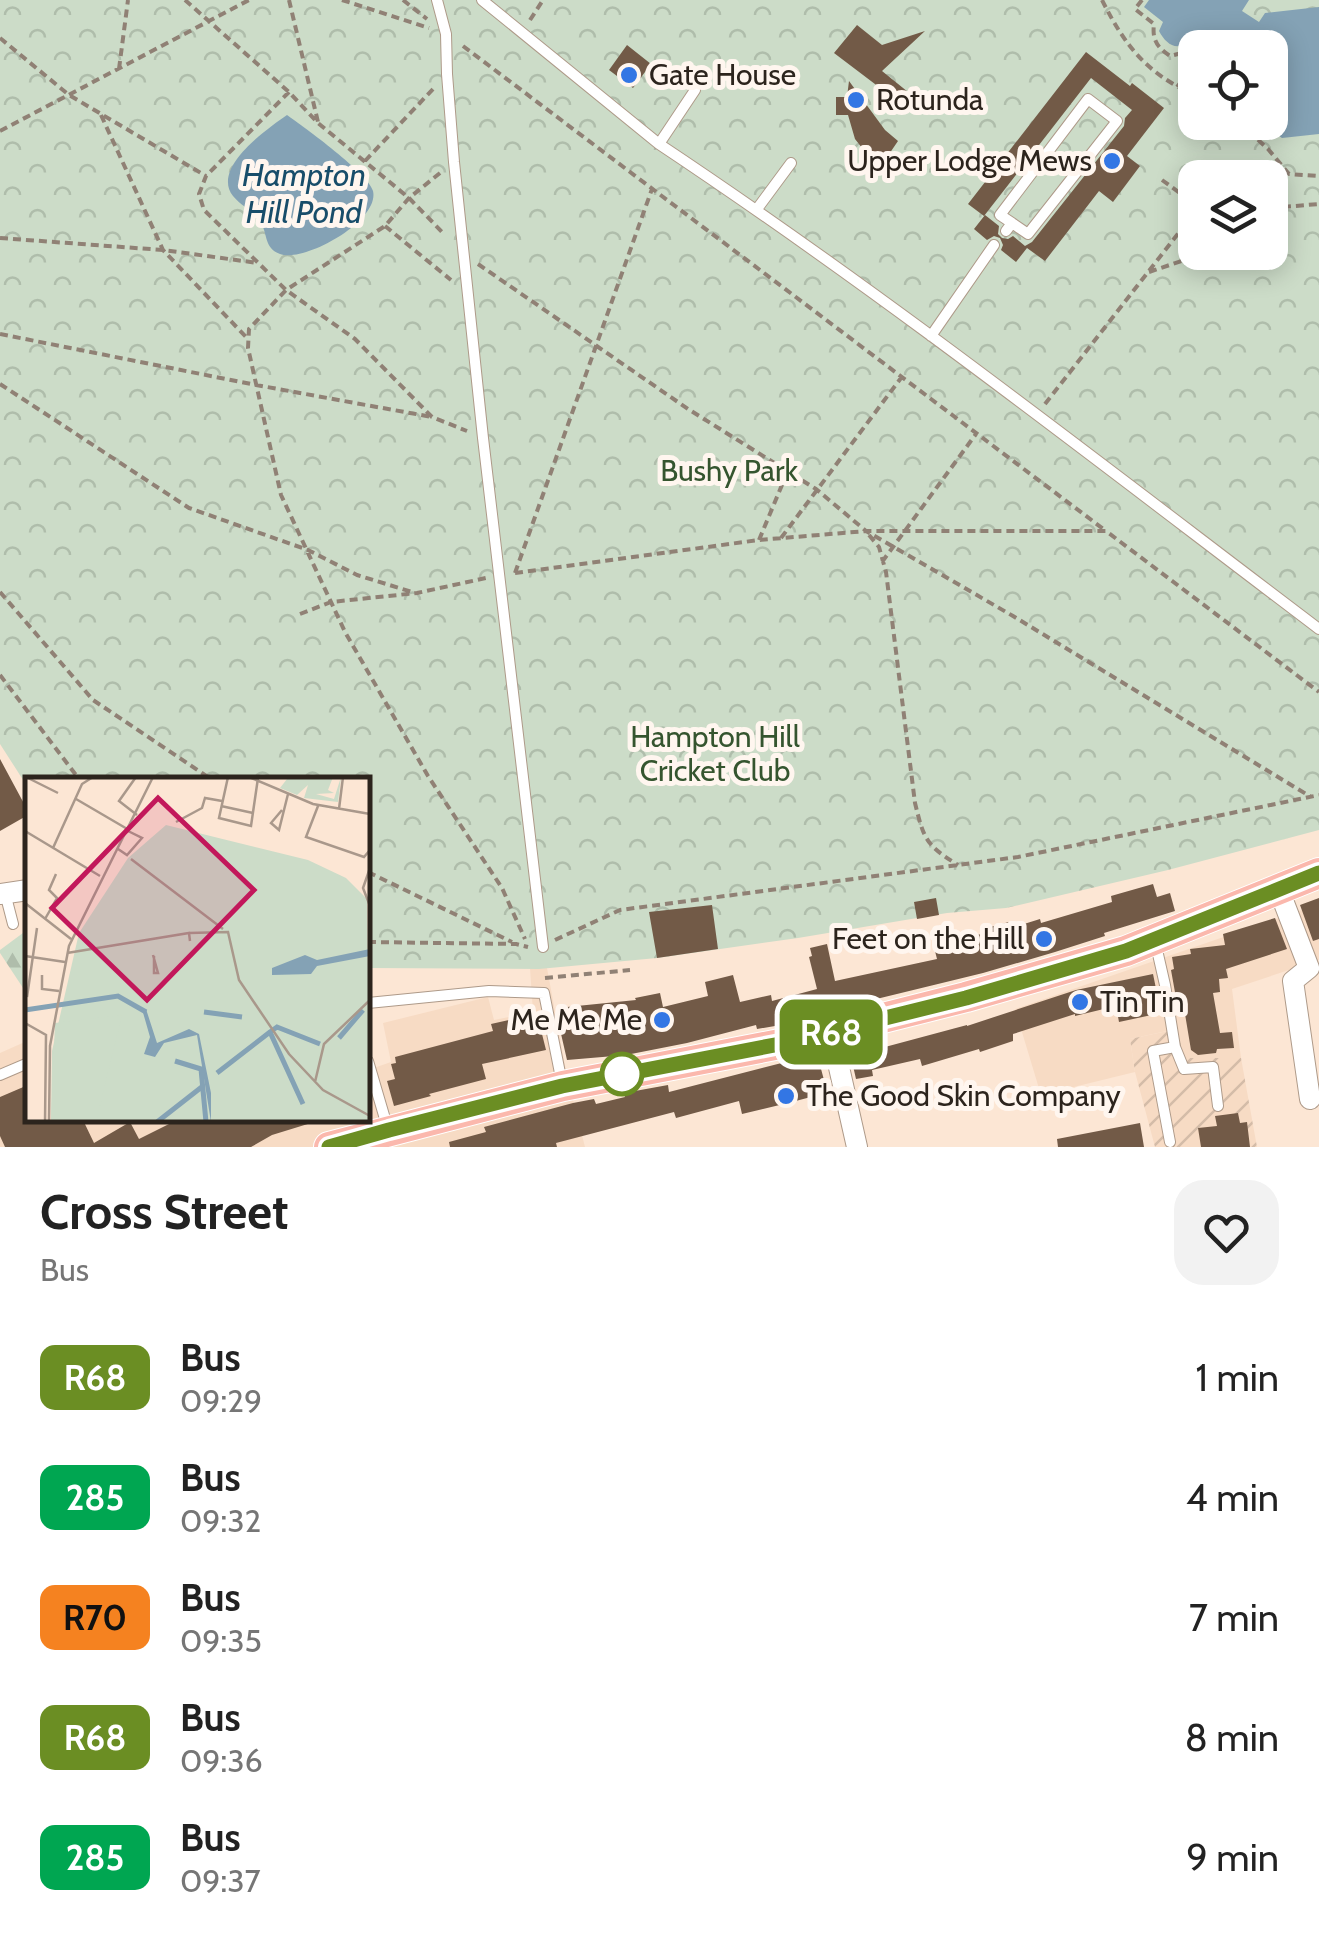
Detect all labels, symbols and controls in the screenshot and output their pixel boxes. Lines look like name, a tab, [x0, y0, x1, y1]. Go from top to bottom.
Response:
map controls	[1178, 30, 1288, 270]
button: locate	[1178, 30, 1288, 140]
place label: Gate House	[649, 56, 796, 93]
marker: Gate House	[618, 64, 640, 86]
place label: Rotunda	[876, 81, 984, 118]
marker: Rotunda	[845, 89, 867, 111]
place label: Upper Lodge Mews	[847, 142, 1092, 179]
marker: Upper Lodge Mews	[1101, 150, 1123, 172]
water label: Hampton Hill Pond	[242, 155, 366, 231]
button: layers	[1178, 160, 1288, 270]
park label: Bushy Park	[660, 452, 798, 489]
park label: Hampton Hill Cricket Club	[630, 718, 800, 789]
inset map	[25, 777, 370, 1122]
place label: Feet on the Hill	[832, 920, 1024, 957]
marker: Feet on the Hill	[1033, 928, 1055, 950]
place label: Tin Tin	[1100, 983, 1184, 1020]
marker: Tin Tin	[1069, 991, 1091, 1013]
line badge: R68	[774, 1000, 888, 1064]
place label: Me Me Me	[510, 1001, 642, 1038]
marker: Me Me Me	[651, 1009, 673, 1031]
text: R68	[800, 1011, 862, 1054]
unlabelled marker	[601, 1053, 643, 1095]
place label: The Good Skin Company	[806, 1077, 1121, 1114]
marker: The Good Skin Company	[775, 1085, 797, 1107]
button: heart	[1174, 1180, 1279, 1285]
text: Cross Street	[40, 1183, 289, 1241]
text: Bus	[40, 1250, 89, 1289]
text: Bus	[180, 1334, 241, 1381]
text: 1 min	[1195, 1354, 1279, 1401]
text: R68	[64, 1356, 126, 1399]
text: 09:29	[180, 1381, 262, 1420]
text: Bus	[180, 1454, 241, 1501]
text: 4 min	[1186, 1474, 1279, 1521]
text: 285	[66, 1476, 124, 1519]
text: 09:32	[180, 1501, 261, 1540]
text: Bus	[180, 1574, 241, 1621]
text: 7 min	[1189, 1594, 1279, 1641]
text: R70	[63, 1596, 127, 1639]
text: 09:35	[180, 1621, 262, 1660]
text: Bus	[180, 1694, 241, 1741]
text: 8 min	[1185, 1714, 1279, 1761]
text: R68	[64, 1716, 126, 1759]
text: 09:36	[180, 1741, 263, 1780]
text: Bus	[180, 1814, 241, 1861]
text: 9 min	[1186, 1834, 1279, 1881]
text: 285	[66, 1836, 124, 1879]
text: 09:37	[180, 1861, 261, 1900]

